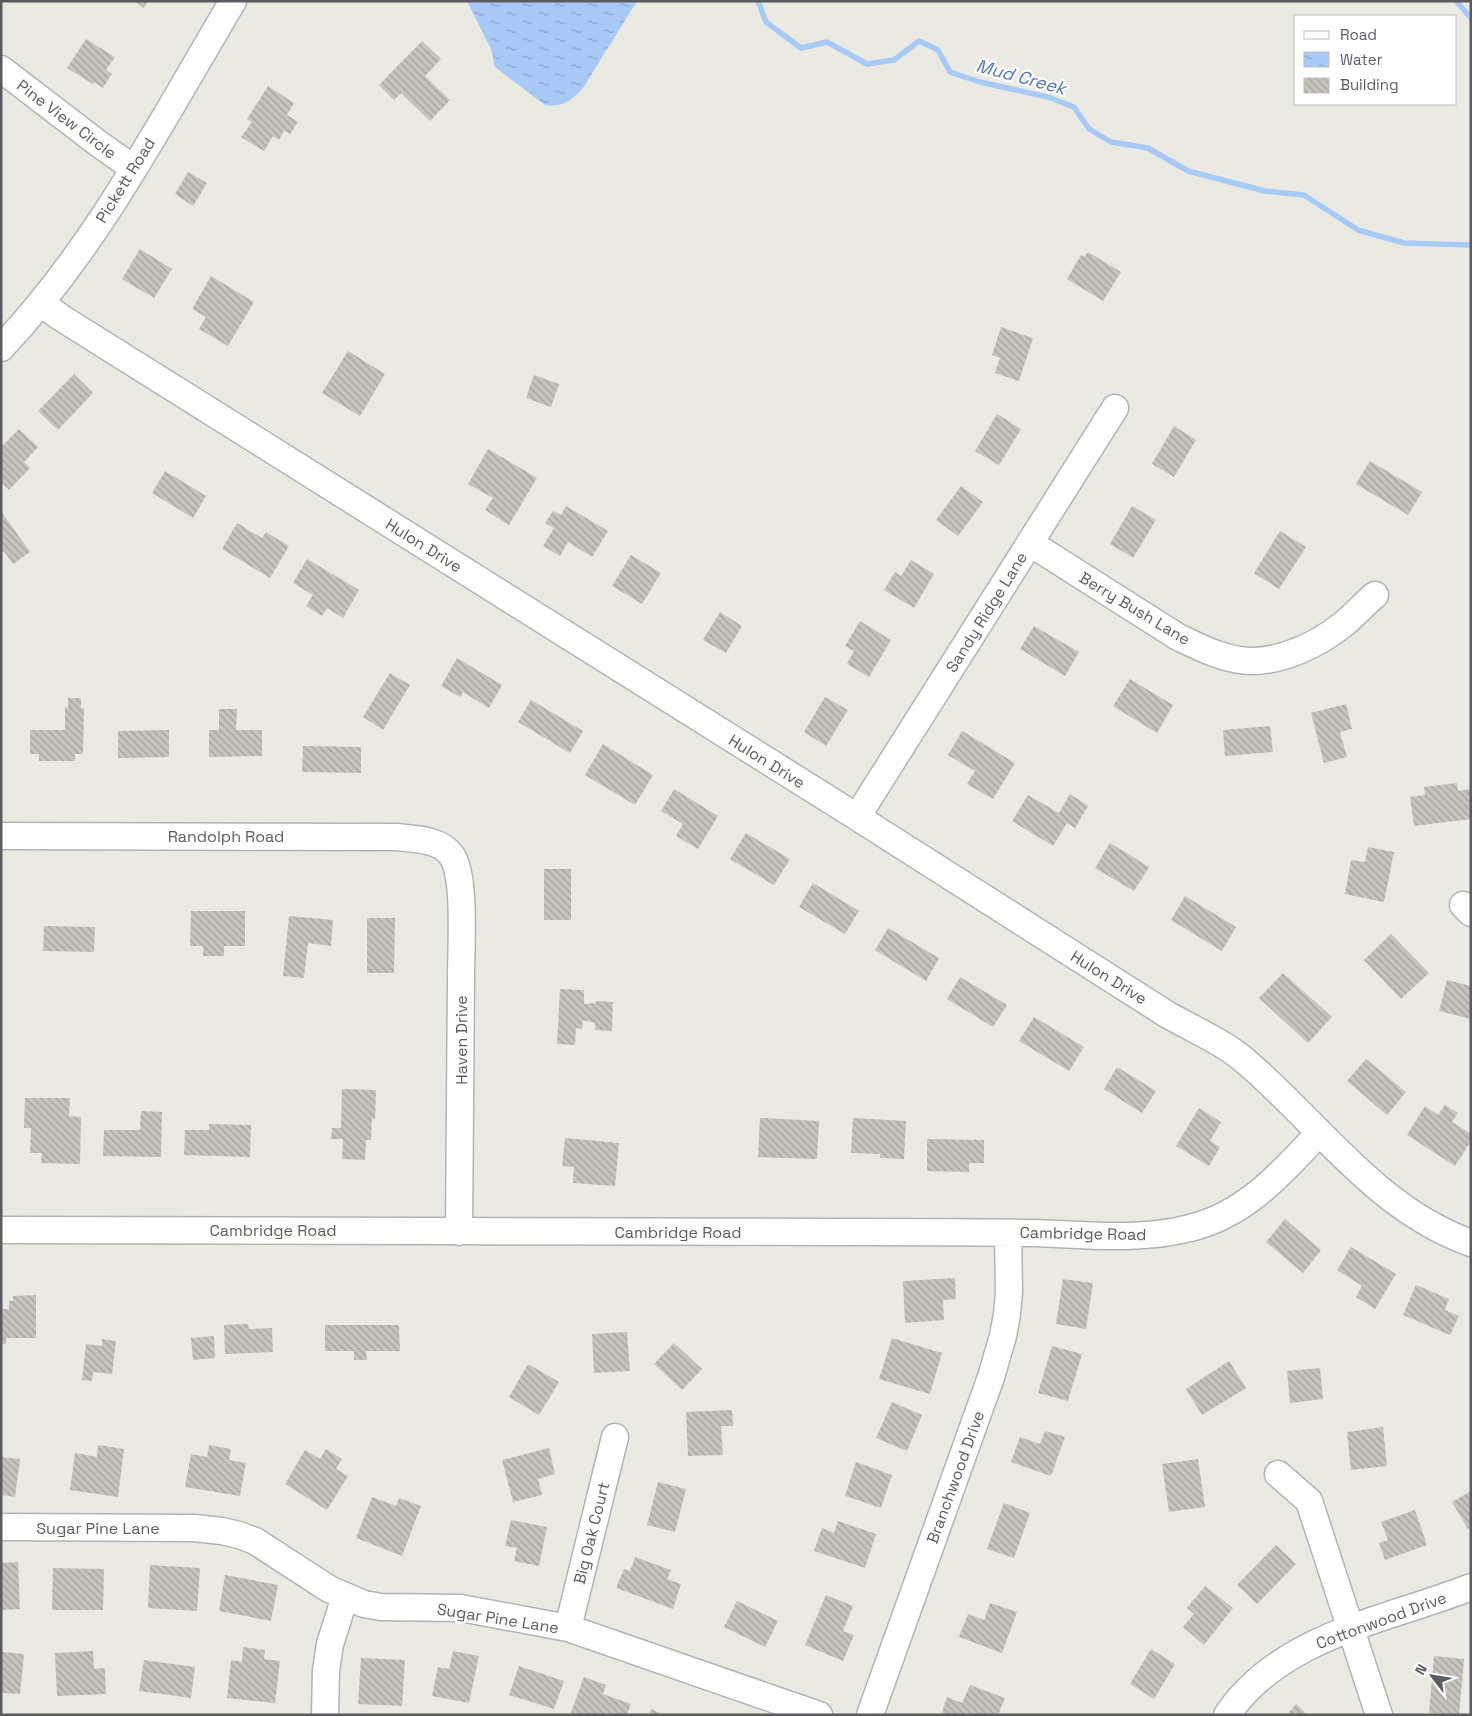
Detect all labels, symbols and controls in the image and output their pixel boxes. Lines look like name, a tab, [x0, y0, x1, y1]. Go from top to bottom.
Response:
legend	[1294, 15, 1457, 105]
text: Road	[1340, 25, 1377, 44]
text: Water	[1340, 50, 1383, 69]
water label: Mud Creek	[974, 54, 1071, 100]
street label: Pine View Circle	[13, 75, 121, 164]
text: Building	[1340, 75, 1399, 94]
street label: Pickett Road	[91, 134, 160, 227]
street label: Hulon Drive	[382, 514, 466, 577]
street label: Sandy Ridge Lane	[941, 548, 1032, 677]
street label: Berry Bush Lane	[1075, 567, 1194, 650]
street label: Hulon Drive	[725, 730, 809, 793]
street label: Randolph Road	[168, 826, 284, 847]
street label: Hulon Drive	[1067, 946, 1151, 1009]
street label: Haven Drive	[451, 995, 472, 1085]
street label: Cambridge Road	[210, 1220, 336, 1241]
street label: Cambridge Road	[615, 1222, 741, 1243]
street label: Cambridge Road	[1019, 1222, 1147, 1245]
street label: Branchwood Drive	[922, 1408, 989, 1546]
street label: Big Oak Court	[569, 1480, 614, 1587]
street label: Sugar Pine Lane	[36, 1518, 160, 1539]
street label: Cottonwood Drive	[1313, 1587, 1449, 1654]
street label: Sugar Pine Lane	[435, 1598, 560, 1639]
north arrow	[1407, 1651, 1457, 1701]
text: N	[1411, 1661, 1431, 1678]

